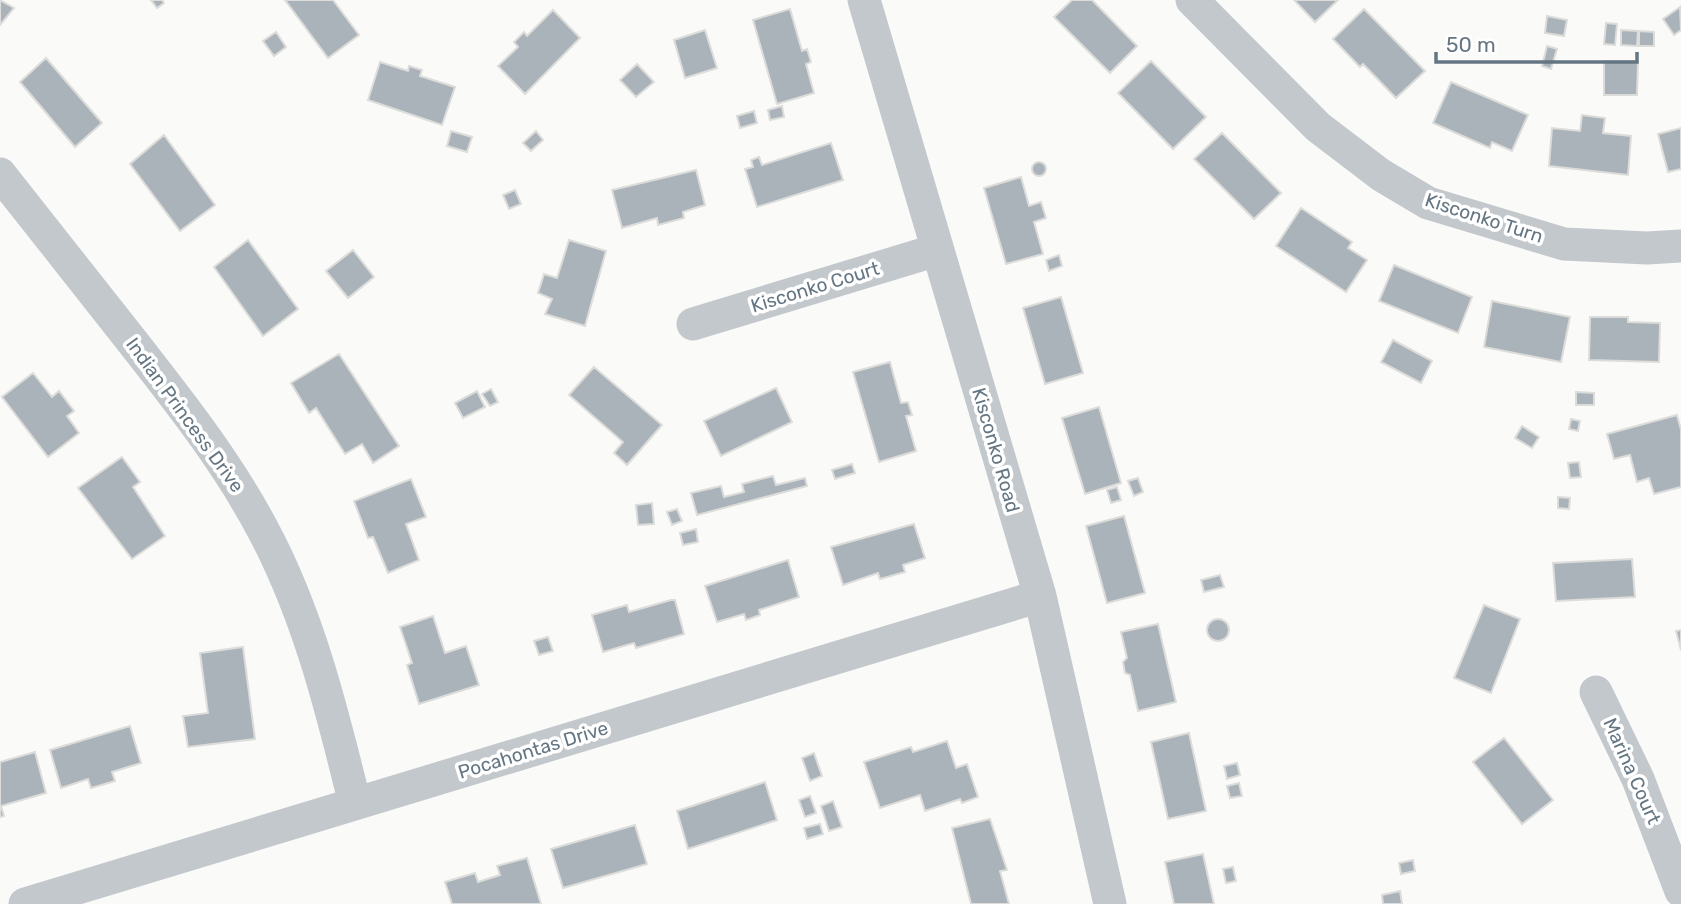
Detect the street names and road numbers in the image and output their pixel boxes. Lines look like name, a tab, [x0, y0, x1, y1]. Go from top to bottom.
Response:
street label: Kisconko Turn	[1422, 188, 1546, 248]
street label: Kisconko Court	[748, 256, 883, 317]
street label: Indian Princess Drive	[121, 333, 249, 497]
street label: Kisconko Road	[967, 385, 1025, 515]
street label: Marina Court	[1598, 714, 1666, 828]
street label: Pocahontas Drive	[455, 716, 611, 784]

